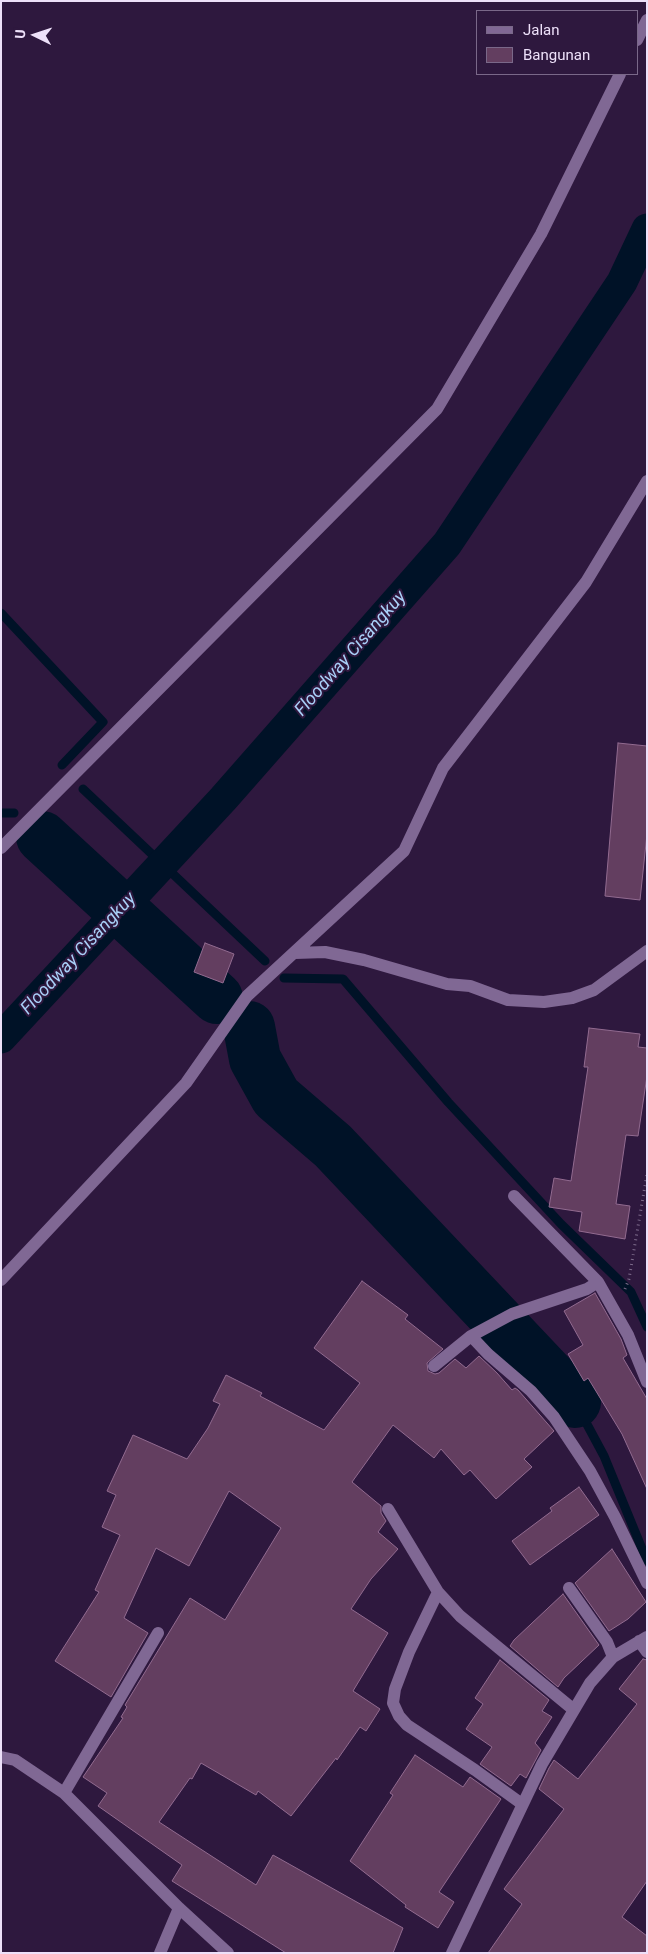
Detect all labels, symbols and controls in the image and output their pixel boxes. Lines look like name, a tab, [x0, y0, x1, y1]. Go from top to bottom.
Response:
north arrow	[10, 10, 60, 60]
legend	[476, 10, 638, 75]
text: Jalan	[523, 21, 560, 39]
text: U	[12, 29, 28, 39]
text: Bangunan	[523, 46, 590, 64]
water label: Floodway Cisangkuy	[291, 587, 411, 721]
water label: Floodway Cisangkuy	[17, 888, 141, 1020]

